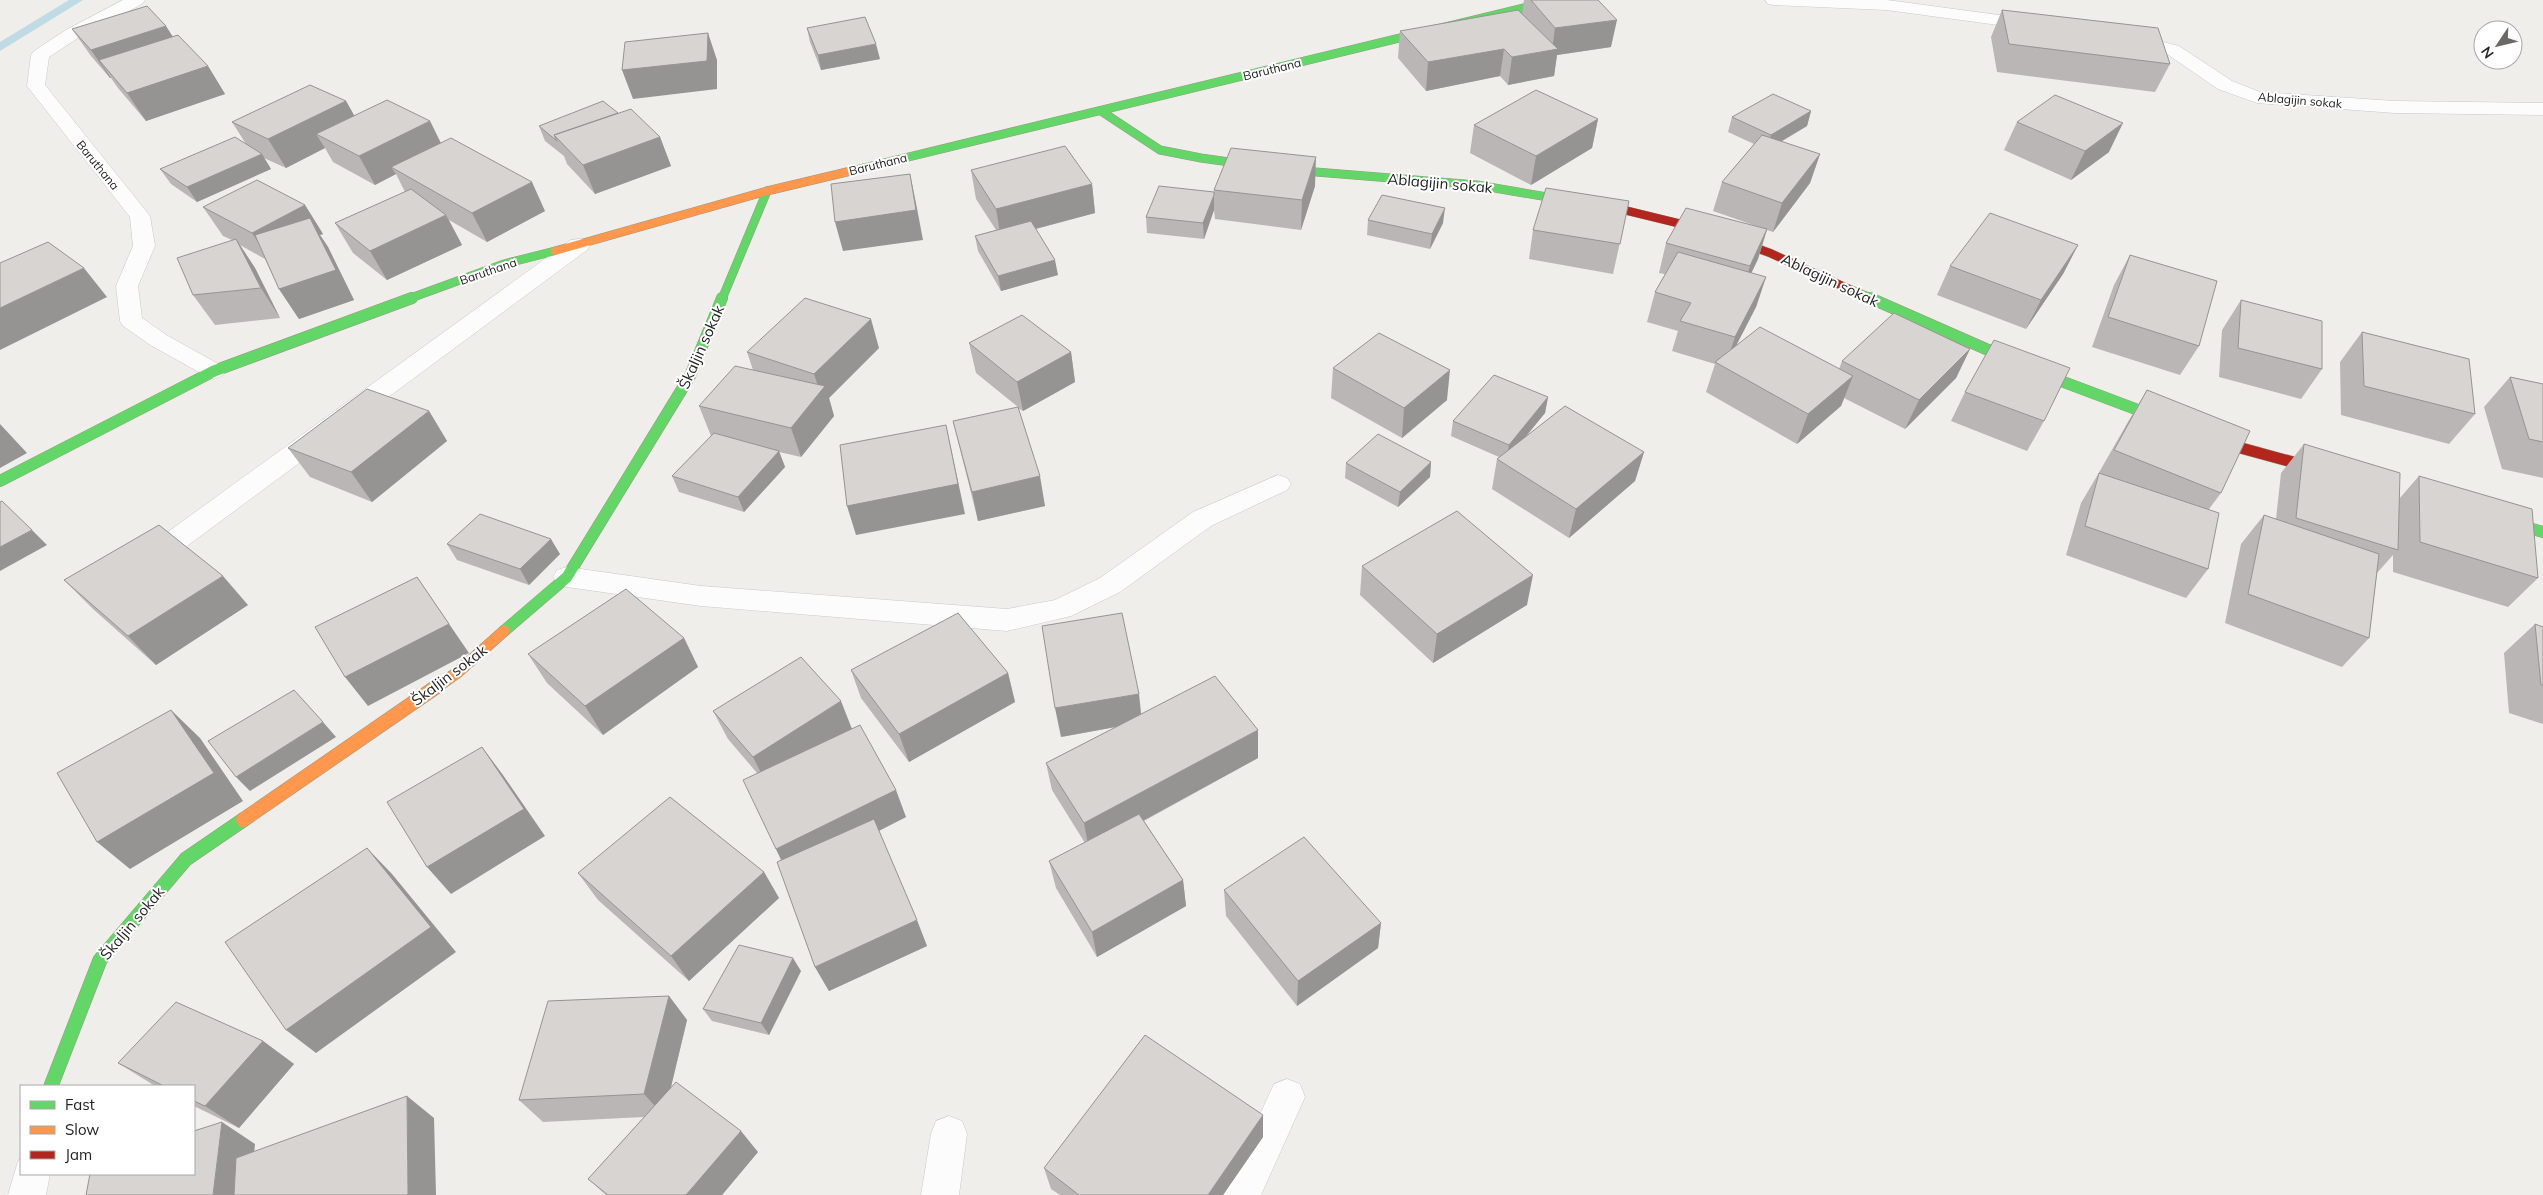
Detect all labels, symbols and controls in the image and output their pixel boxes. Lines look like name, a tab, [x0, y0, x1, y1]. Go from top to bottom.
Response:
north arrow	[2473, 20, 2523, 70]
text: N	[2477, 43, 2498, 62]
street label: Baruthana	[1241, 55, 1303, 83]
street label: Ablagijin sokak	[2257, 89, 2343, 111]
street label: Baruthana	[74, 137, 122, 193]
street label: Baruthana	[847, 150, 909, 178]
street label: Ablagijin sokak	[1387, 169, 1494, 197]
street label: Ablagijin sokak	[1778, 249, 1882, 311]
street label: Baruthana	[458, 254, 518, 288]
street label: Škaljin sokak	[674, 302, 728, 392]
street label: Škaljin sokak	[407, 640, 491, 710]
street label: Škaljin sokak	[96, 882, 168, 964]
legend	[20, 1085, 195, 1175]
text: Fast	[65, 1095, 95, 1114]
text: Slow	[65, 1120, 99, 1139]
text: Jam	[65, 1145, 92, 1164]

